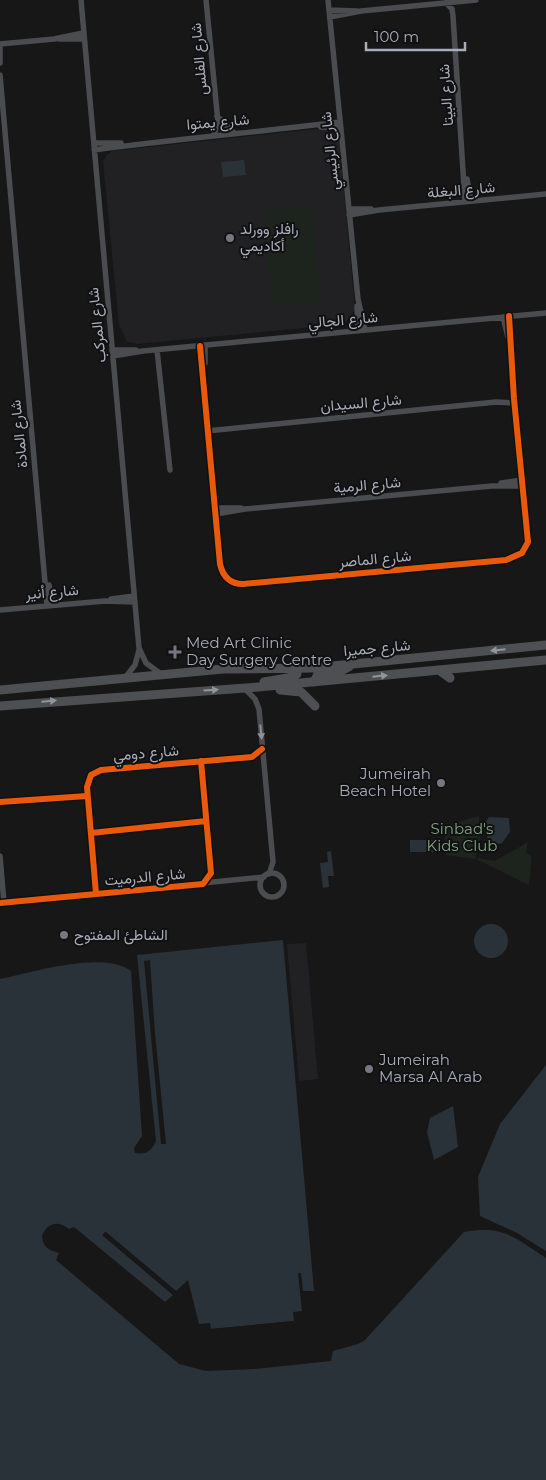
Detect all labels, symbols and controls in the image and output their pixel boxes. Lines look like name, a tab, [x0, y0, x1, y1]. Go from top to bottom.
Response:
scale bar	[366, 20, 465, 52]
street label: شارع الفلس	[186, 22, 213, 96]
text: 100 m	[374, 27, 419, 46]
street label: شارع البيتا	[434, 63, 459, 127]
street label: شارع يمتوا	[186, 109, 250, 136]
street label: شارع الرئيسي	[316, 110, 347, 191]
street label: شارع البغلة	[426, 177, 496, 204]
place label: رافلز وورلد أكاديمي	[240, 219, 299, 259]
marker: رافلز وورلد أكاديمي	[224, 232, 236, 244]
street label: شارع المركب	[83, 286, 112, 364]
street label: شارع الجالي	[307, 307, 379, 336]
street label: شارع السيدان	[319, 389, 403, 418]
street label: شارع المادة	[5, 399, 34, 469]
street label: شارع الرمية	[332, 472, 402, 499]
street label: شارع الماصر	[337, 546, 412, 573]
street label: شارع أنير	[23, 580, 80, 605]
place label: Med Art Clinic Day Surgery Centre	[186, 633, 332, 669]
street label: شارع جميرا	[343, 635, 411, 662]
marker: Med Art Clinic Day Surgery Centre	[168, 645, 182, 659]
one-way arrow	[489, 646, 505, 654]
one-way arrow	[373, 672, 389, 680]
one-way arrow	[203, 686, 219, 694]
one-way arrow	[41, 697, 57, 705]
one-way arrow	[257, 724, 265, 740]
street label: شارع دومي	[112, 740, 180, 769]
place label: Jumeirah Beach Hotel	[339, 764, 431, 800]
marker: Jumeirah Beach Hotel	[435, 777, 447, 789]
park label: Sinbad's Kids Club	[426, 819, 498, 855]
street label: شارع الدرميت	[104, 863, 187, 891]
place label: الشاطئ المفتوح	[74, 925, 168, 946]
marker: الشاطئ المفتوح	[58, 929, 70, 941]
place label: Jumeirah Marsa Al Arab	[378, 1050, 482, 1086]
marker: Jumeirah Marsa Al Arab	[363, 1063, 375, 1075]

